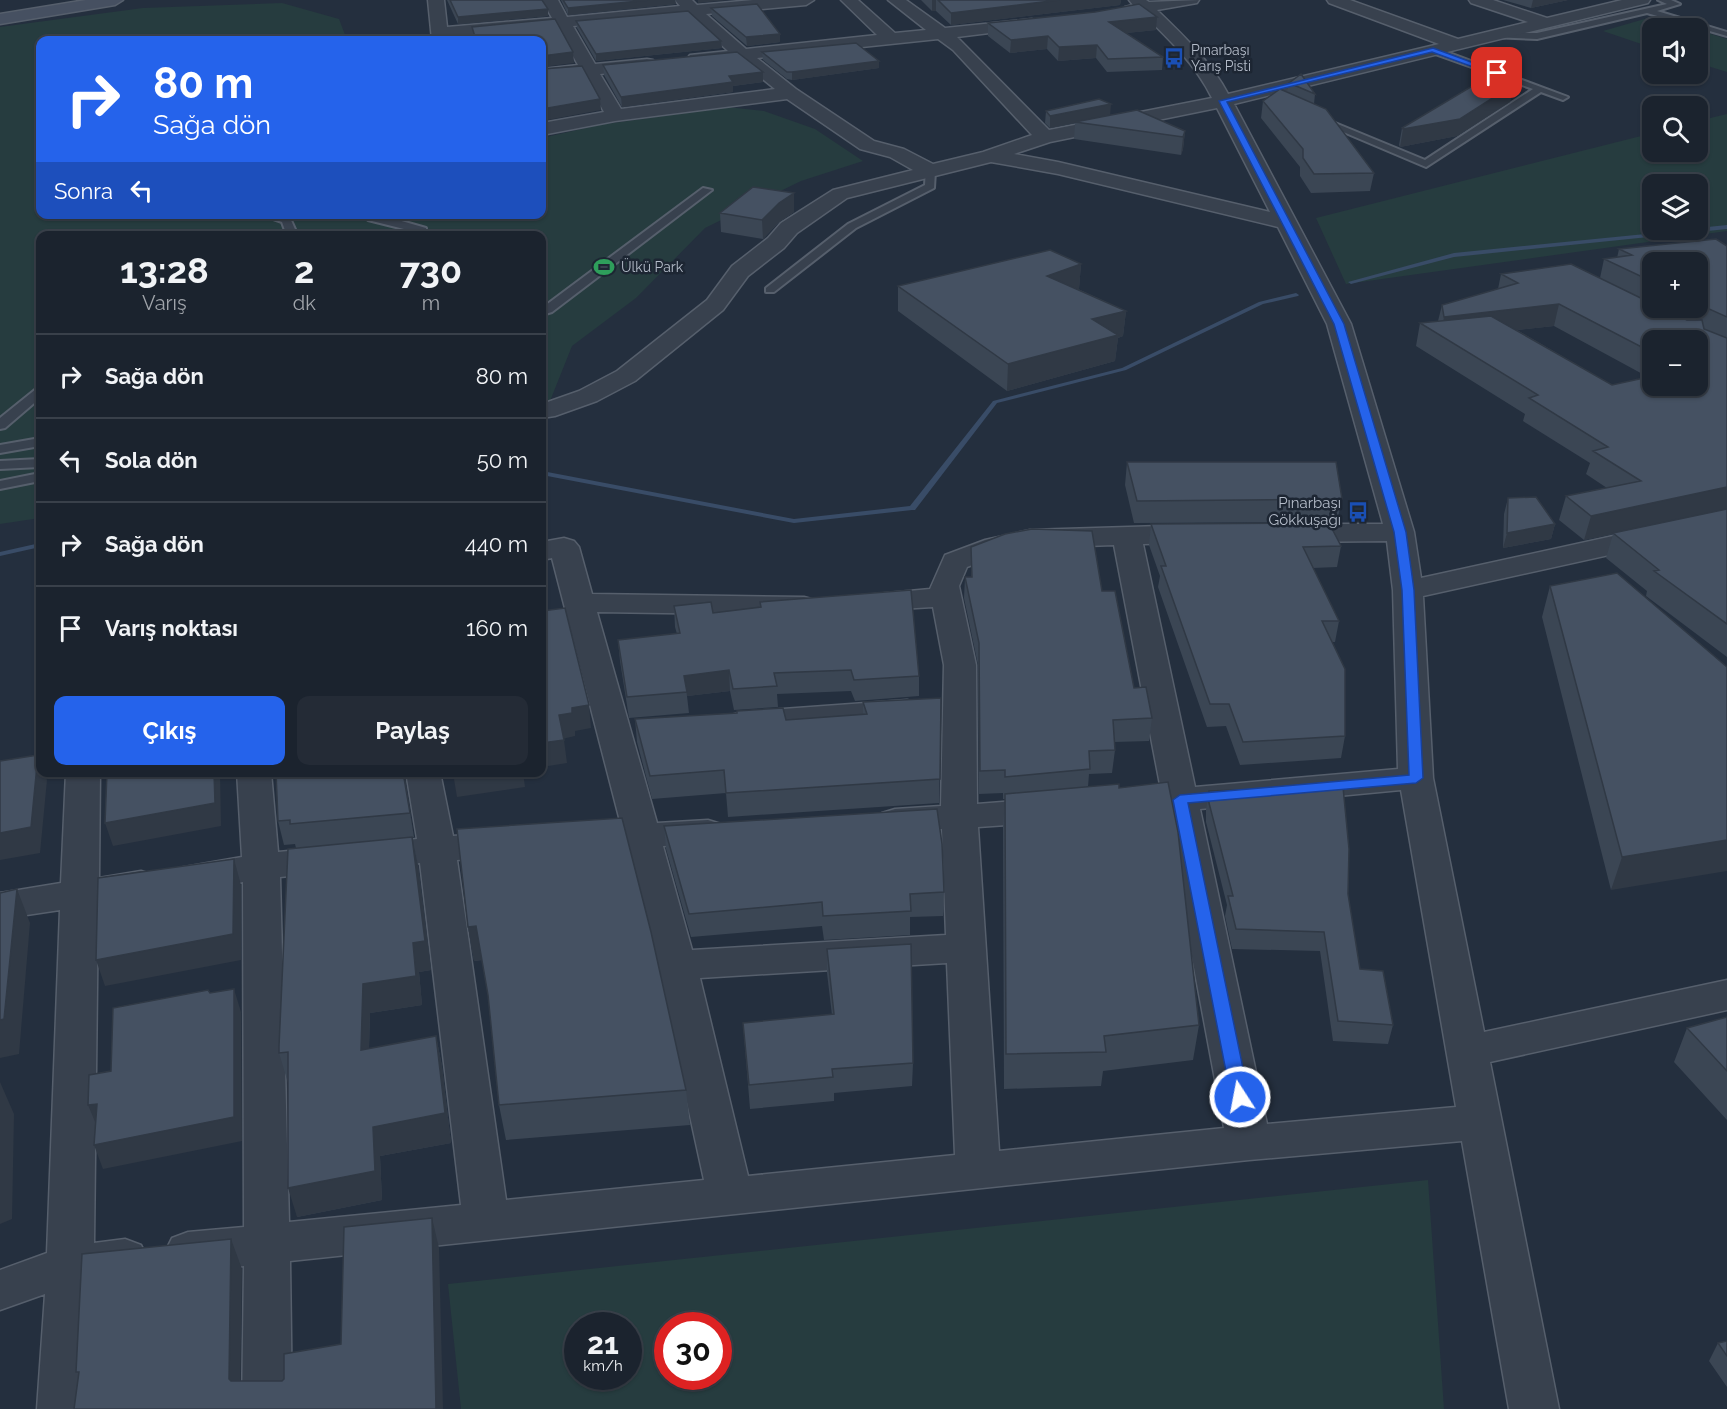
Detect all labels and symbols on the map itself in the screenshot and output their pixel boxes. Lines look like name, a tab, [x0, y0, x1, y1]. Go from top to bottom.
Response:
place label: Pınarbaşı Yarış Pisti	[1191, 42, 1251, 74]
bus stop icon: Pınarbaşı Yarış Pisti	[1162, 46, 1186, 70]
pin	[1471, 47, 1522, 98]
sports icon: Ülkü Park	[592, 255, 616, 279]
place label: Ülkü Park	[621, 257, 684, 275]
place label: Pınarbaşı Gökkuşağı	[1269, 494, 1341, 529]
bus stop icon: Pınarbaşı Gökkuşağı	[1346, 500, 1370, 524]
position arrow	[1208, 1065, 1272, 1129]
speed limit sign: 30	[654, 1312, 732, 1390]

